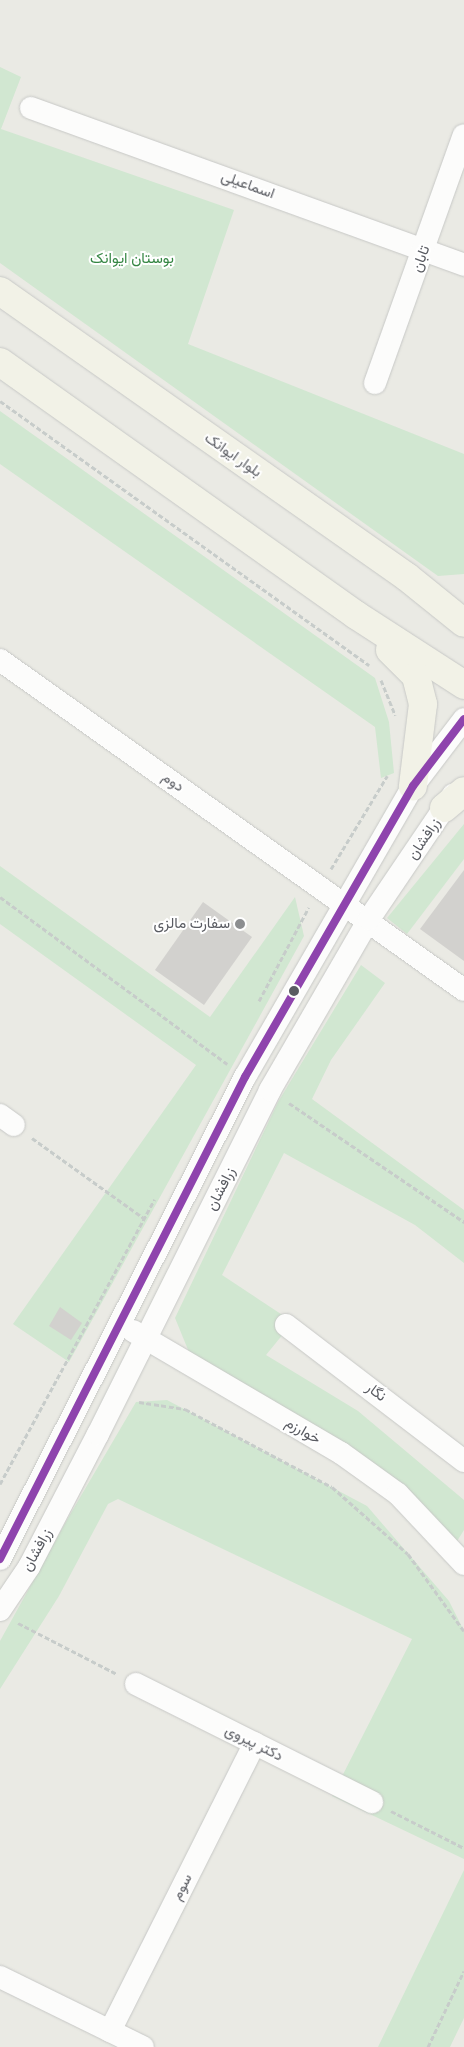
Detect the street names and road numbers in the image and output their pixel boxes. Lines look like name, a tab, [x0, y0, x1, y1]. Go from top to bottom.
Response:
street label: اسماعیلی	[219, 167, 277, 203]
street label: تابان	[408, 243, 434, 275]
street label: بلوار ایوانک	[201, 429, 265, 481]
street label: دوم	[159, 768, 187, 796]
street label: زرافشان	[404, 815, 444, 863]
street label: زرافشان	[203, 1164, 239, 1214]
street label: نگار	[362, 1378, 390, 1406]
street label: خوارزم	[282, 1414, 324, 1448]
street label: زرافشان	[18, 1525, 56, 1575]
street label: دکتر پیروی	[222, 1721, 286, 1765]
street label: سوم	[168, 1871, 196, 1903]

